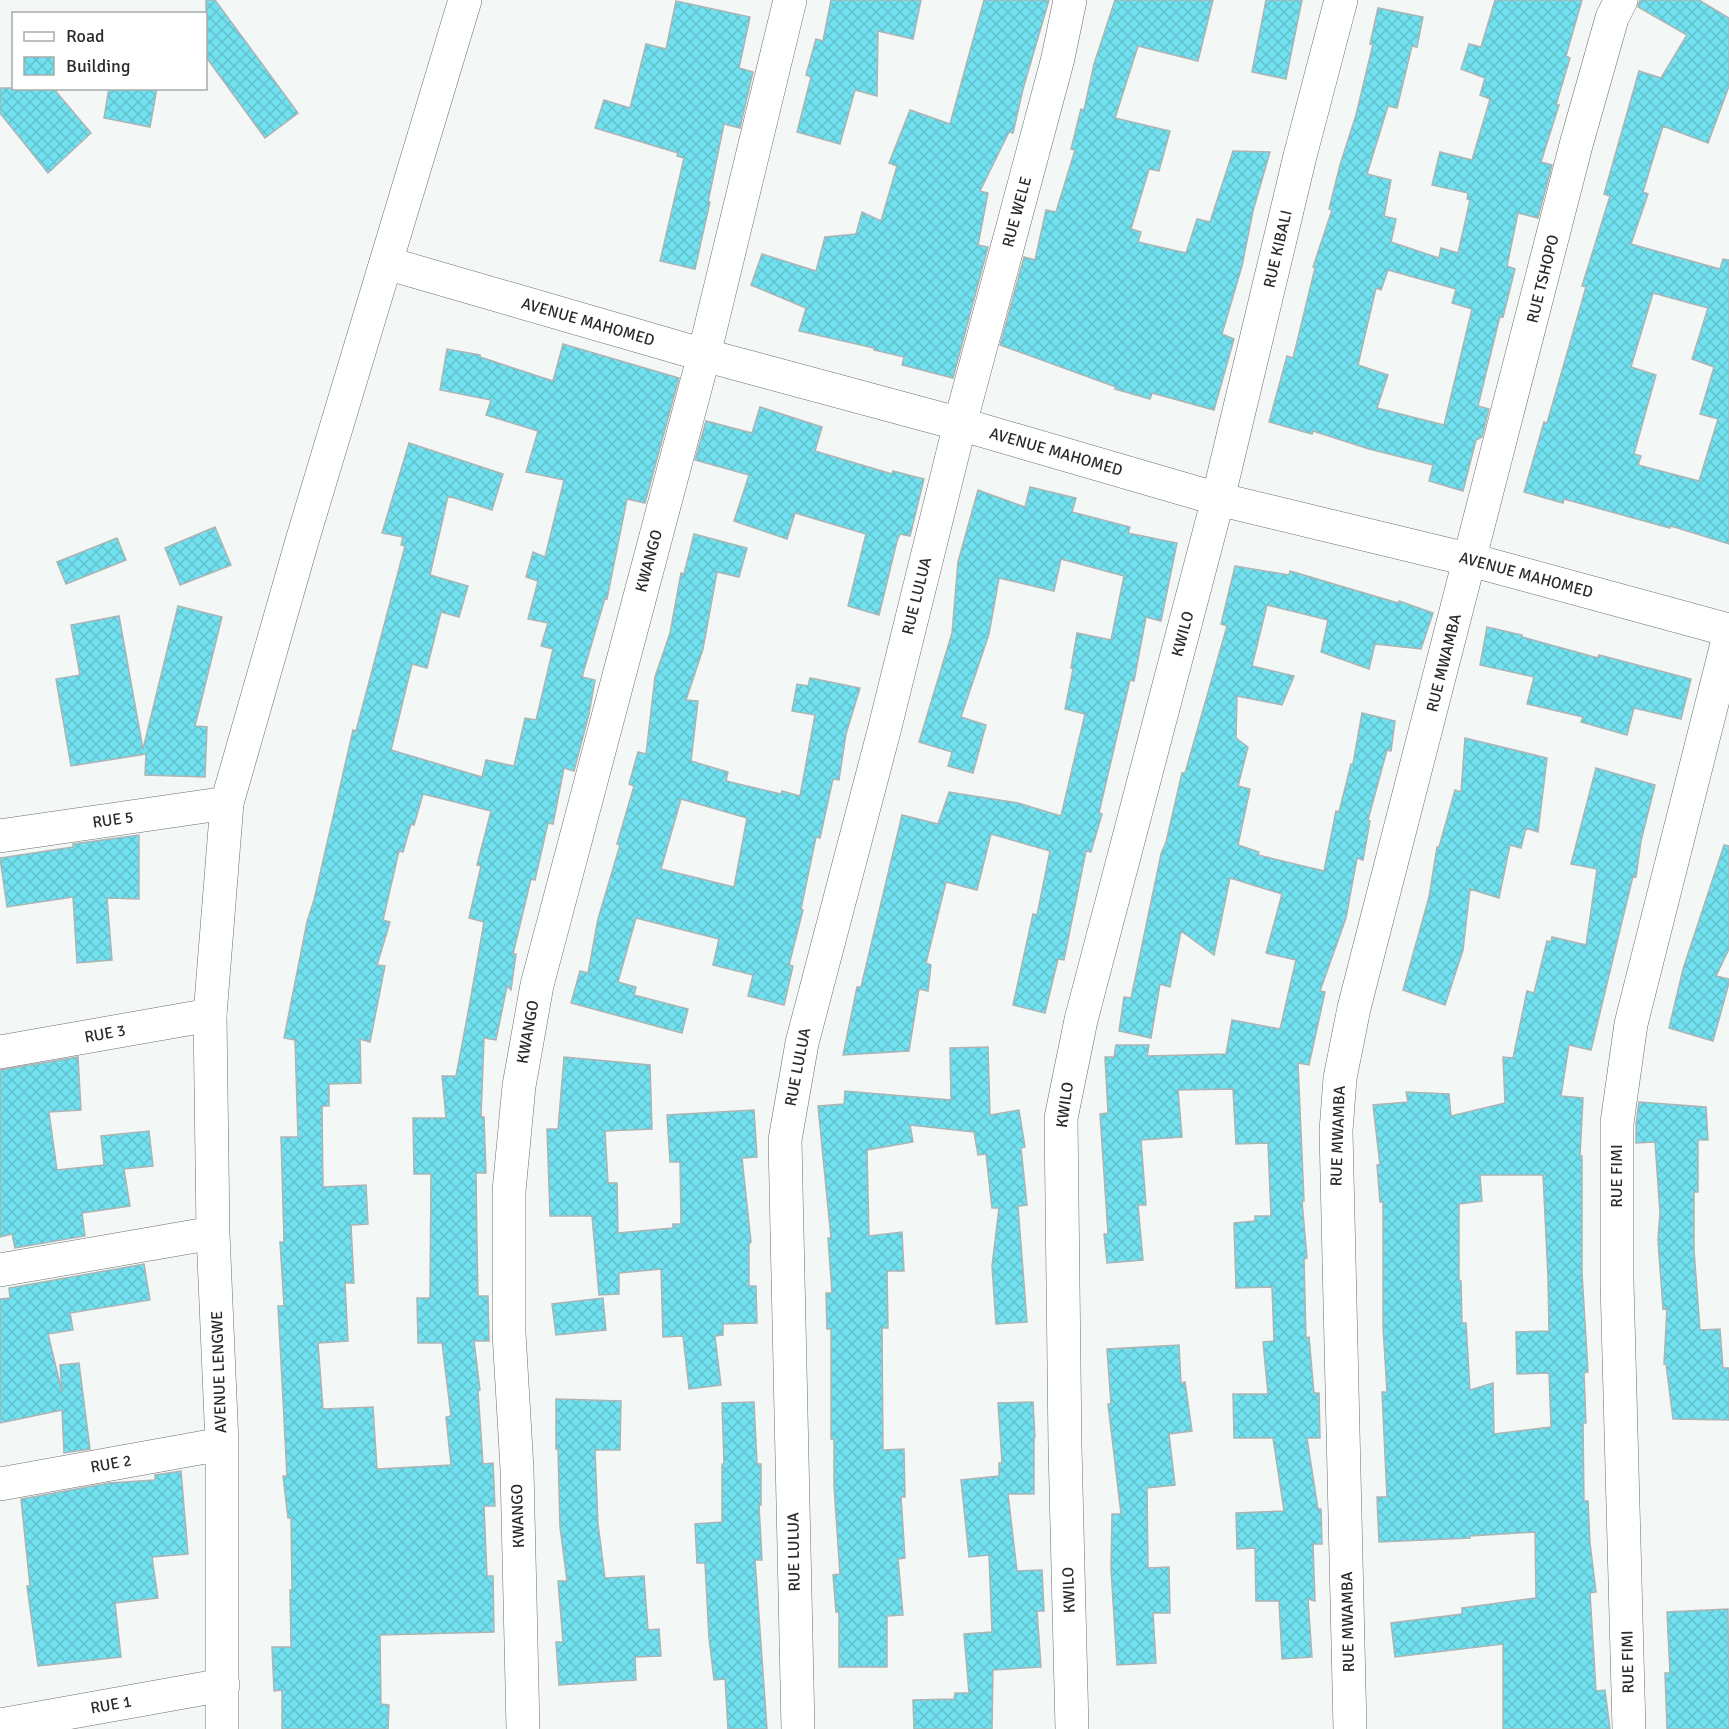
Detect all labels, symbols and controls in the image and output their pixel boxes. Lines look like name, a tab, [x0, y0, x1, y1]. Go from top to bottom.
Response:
legend	[12, 12, 207, 90]
text: Road	[66, 25, 105, 47]
text: Building	[66, 55, 130, 77]
street label: RUE WELE	[998, 174, 1036, 250]
street label: RUE KIBALI	[1259, 208, 1297, 290]
street label: RUE TSHOPO	[1522, 233, 1564, 325]
street label: AVENUE MAHOMED	[519, 293, 657, 351]
street label: AVENUE MAHOMED	[987, 423, 1125, 481]
street label: KWANGO	[631, 527, 667, 595]
street label: AVENUE MAHOMED	[1457, 548, 1595, 602]
street label: RUE LULUA	[898, 555, 936, 637]
street label: KWILO	[1167, 609, 1199, 659]
street label: RUE MWAMBA	[1422, 611, 1466, 714]
street label: RUE 5	[91, 807, 135, 833]
street label: KWANGO	[513, 999, 543, 1065]
street label: RUE 3	[83, 1021, 127, 1047]
street label: RUE LULUA	[781, 1026, 815, 1108]
street label: KWILO	[1052, 1081, 1078, 1129]
street label: RUE MWAMBA	[1326, 1085, 1350, 1187]
street label: RUE FIMI	[1607, 1144, 1627, 1208]
street label: AVENUE LENGWE	[207, 1310, 231, 1434]
street label: RUE 2	[89, 1451, 133, 1477]
street label: KWANGO	[507, 1484, 529, 1548]
street label: RUE LULUA	[783, 1512, 805, 1592]
street label: KWILO	[1058, 1567, 1080, 1613]
street label: RUE MWAMBA	[1337, 1571, 1359, 1673]
street label: RUE FIMI	[1617, 1630, 1639, 1694]
street label: RUE 1	[89, 1692, 133, 1718]

